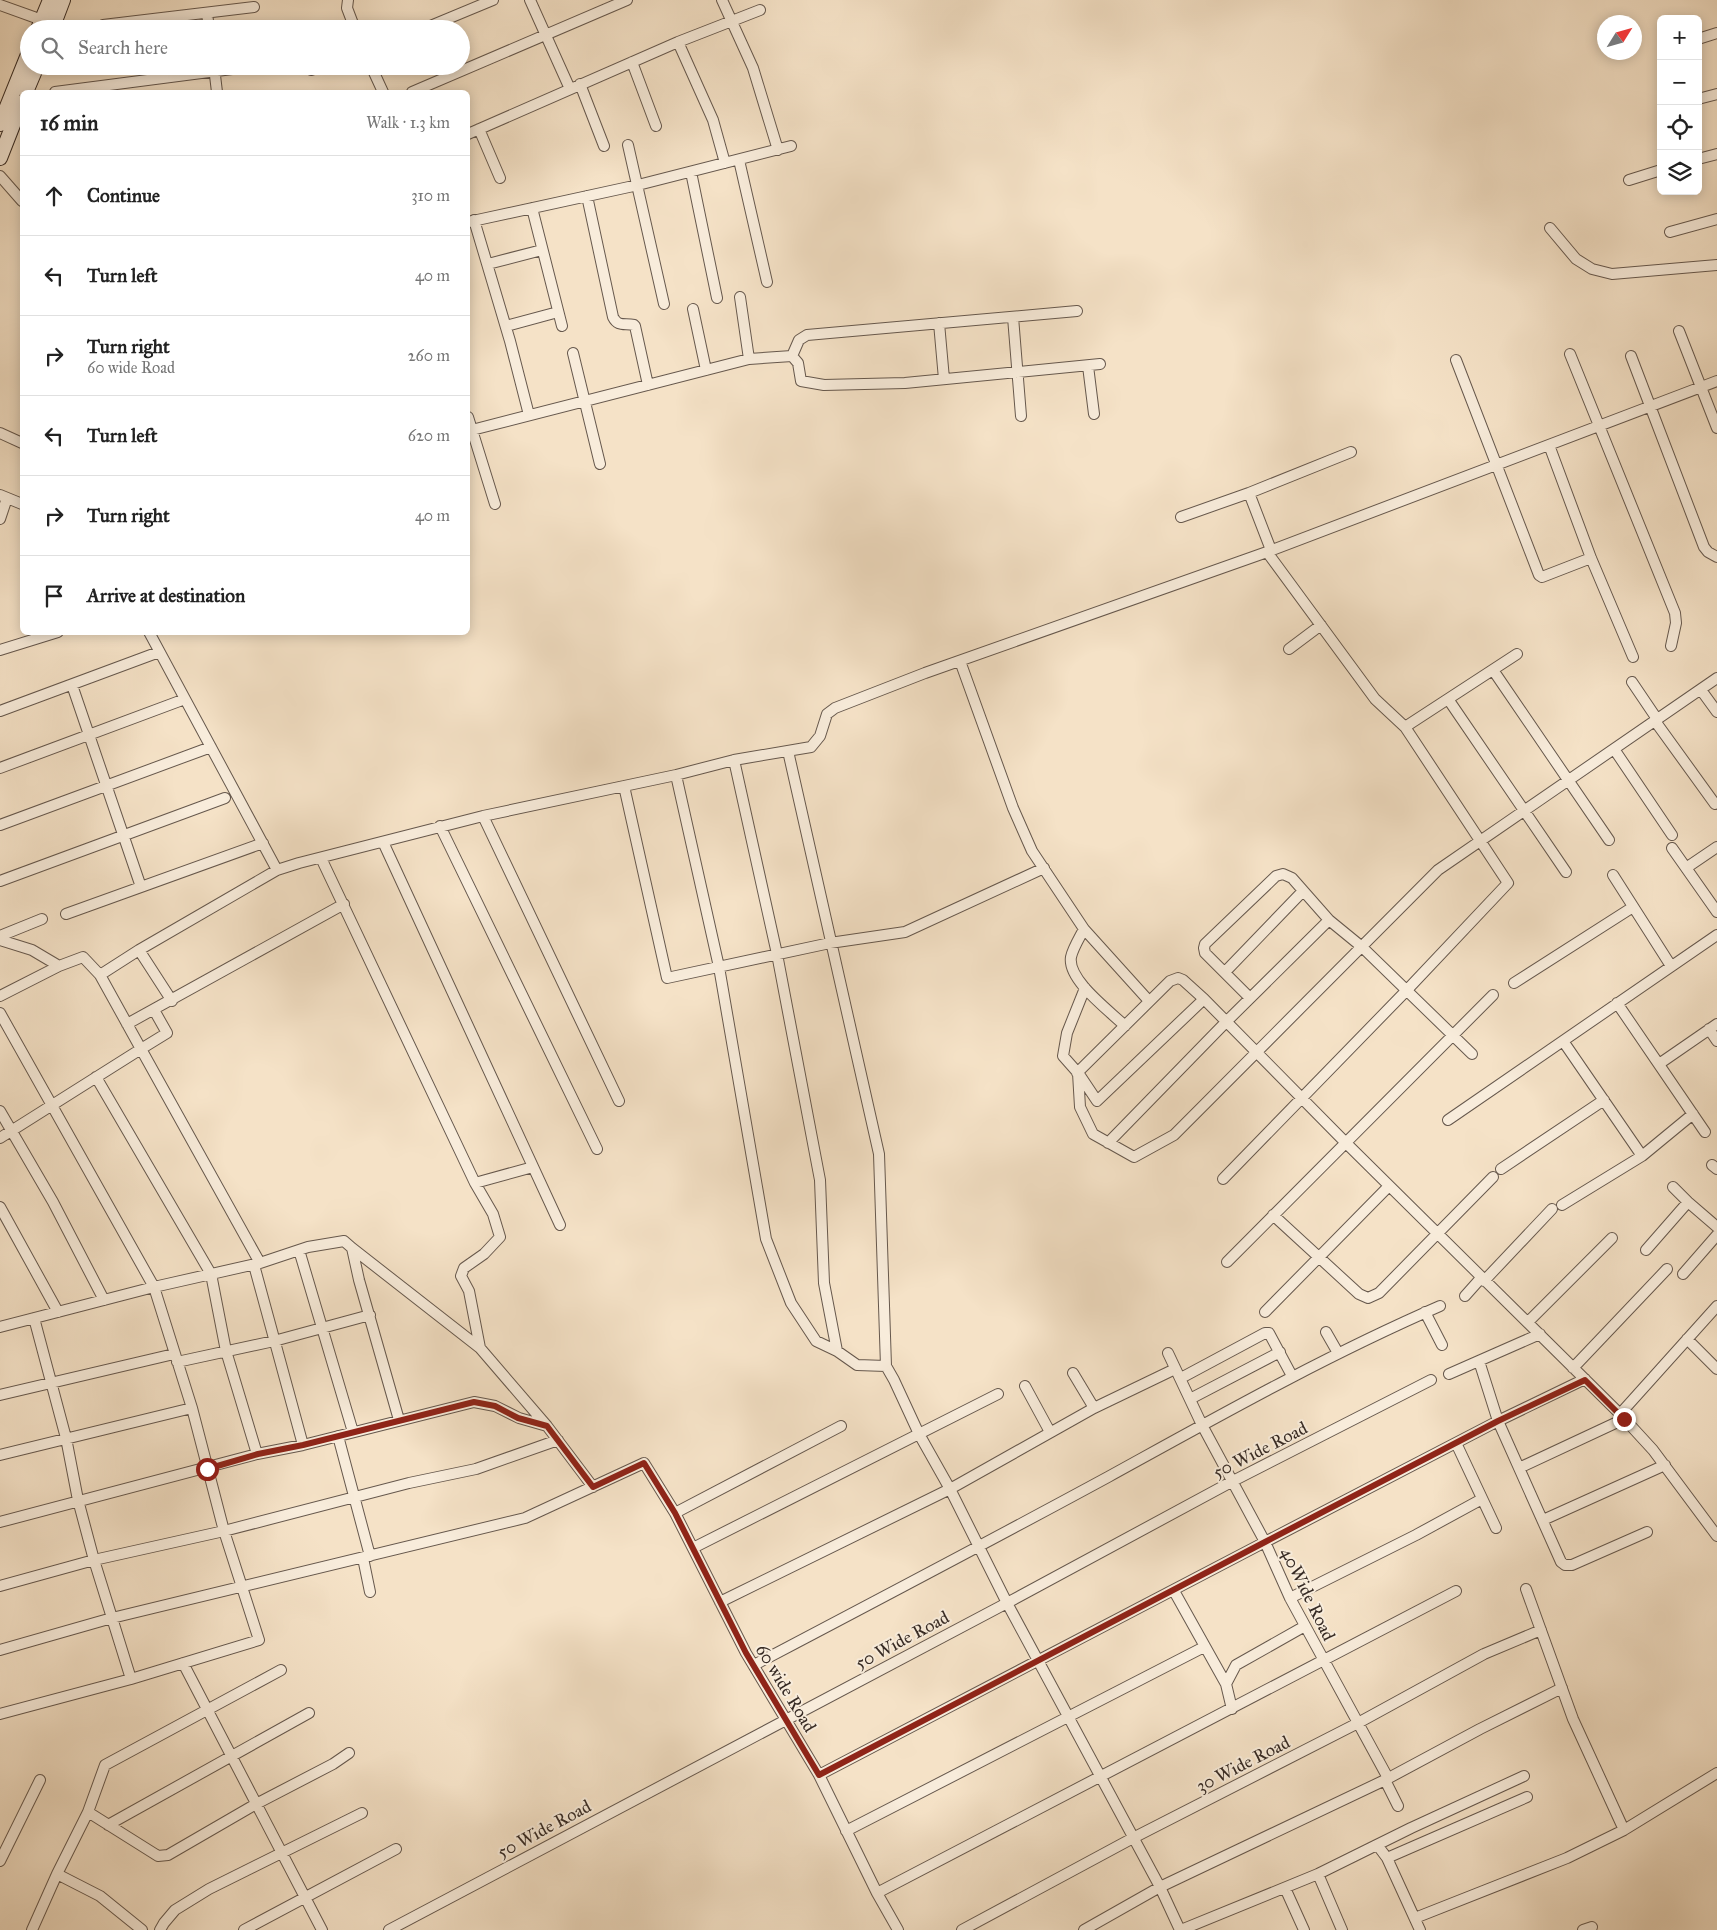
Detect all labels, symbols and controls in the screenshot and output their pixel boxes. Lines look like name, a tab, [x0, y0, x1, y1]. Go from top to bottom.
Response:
north arrow	[1597, 15, 1642, 60]
map controls	[1657, 15, 1702, 195]
button: +	[1657, 15, 1702, 60]
search box	[20, 20, 470, 75]
icon: search	[38, 34, 66, 62]
text: Search here	[78, 36, 168, 59]
button: −	[1657, 60, 1702, 105]
button: locate	[1657, 105, 1702, 150]
text: 16 min	[40, 110, 98, 136]
text: Walk · 1.3 km	[366, 113, 450, 132]
button: layers	[1657, 150, 1702, 195]
icon: ahead	[40, 182, 68, 210]
text: Continue	[87, 184, 160, 207]
text: 310 m	[411, 186, 450, 205]
icon: left	[40, 262, 68, 290]
text: Turn left	[87, 264, 157, 287]
text: 40 m	[415, 266, 450, 285]
text: Turn right	[87, 335, 170, 358]
icon: right	[40, 342, 68, 370]
text: 260 m	[408, 346, 450, 365]
text: 60 wide Road	[87, 358, 175, 377]
icon: left	[40, 422, 68, 450]
text: Turn left	[87, 424, 157, 447]
text: 620 m	[408, 426, 450, 445]
icon: right	[40, 502, 68, 530]
text: Turn right	[87, 504, 170, 527]
text: 40 m	[415, 506, 450, 525]
icon: arrive	[40, 582, 68, 610]
text: Arrive at destination	[87, 584, 245, 607]
route end	[1613, 1408, 1636, 1431]
street label: 50 Wide Road	[1209, 1417, 1311, 1483]
route start	[196, 1458, 219, 1481]
street label: 40Wide Road	[1276, 1544, 1340, 1644]
street label: 50 Wide Road	[851, 1606, 953, 1674]
street label: 60 wide Road	[751, 1640, 821, 1736]
street label: 30 Wide Road	[1192, 1731, 1294, 1797]
street label: 50 Wide Road	[493, 1795, 595, 1863]

